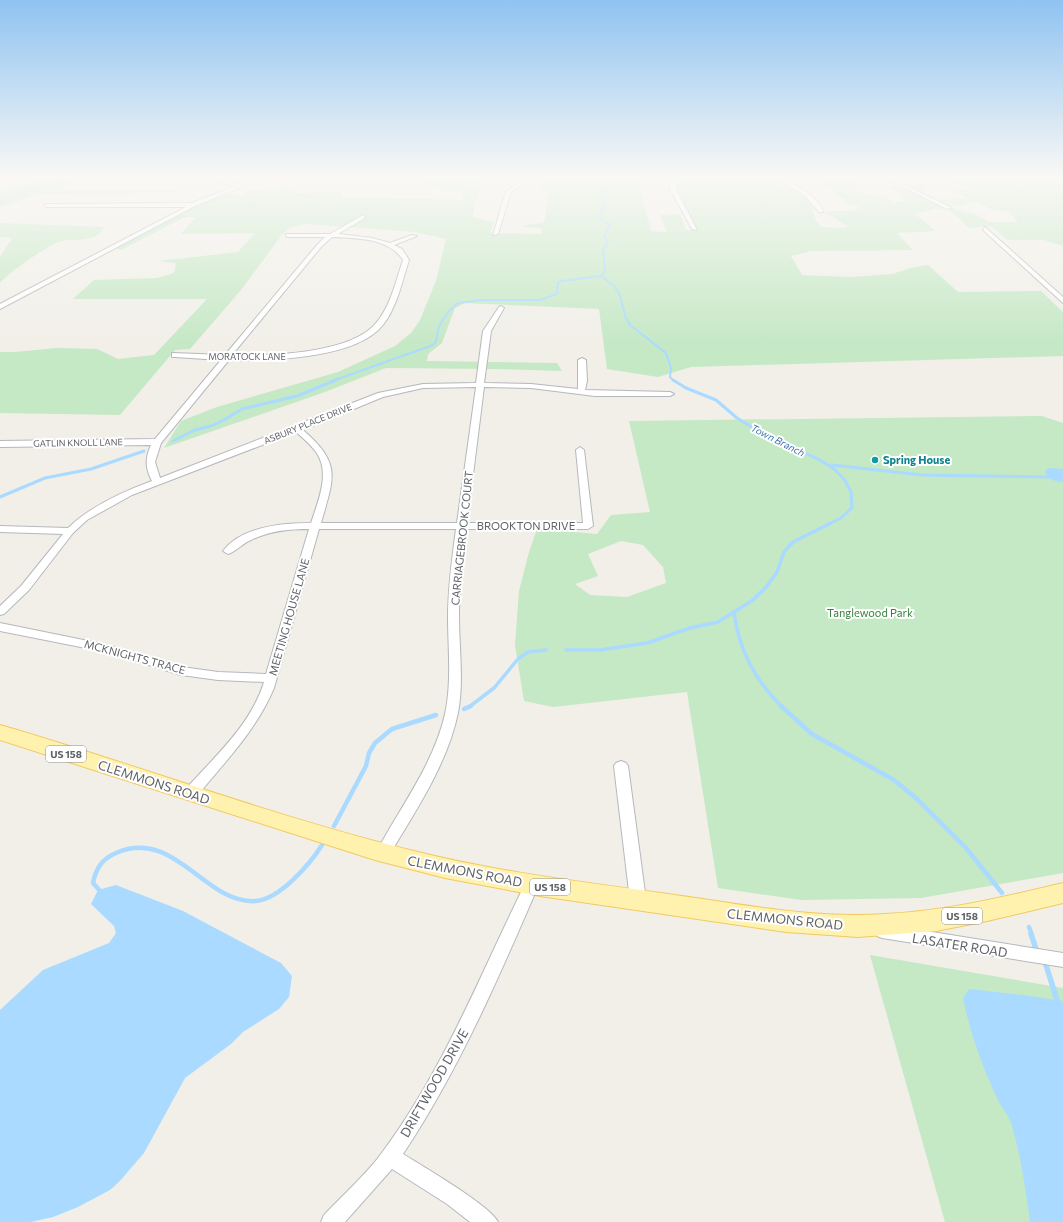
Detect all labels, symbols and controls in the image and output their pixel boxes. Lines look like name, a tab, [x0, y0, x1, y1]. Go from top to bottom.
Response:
street label: MORATOCK LANE	[208, 351, 286, 362]
street label: ASBURY PLACE DRIVE	[262, 401, 353, 446]
water label: Town Branch	[749, 421, 807, 459]
street label: GATLIN KNOLL LANE	[33, 436, 123, 449]
place label: Spring House	[883, 453, 950, 466]
marker: Spring House	[870, 455, 880, 465]
street label: CARRIAGEBROOK COURT	[448, 470, 475, 606]
street label: BROOKTON DRIVE	[477, 519, 575, 532]
street label: MEETING HOUSE LANE	[266, 557, 311, 677]
park label: Tanglewood Park	[827, 606, 913, 619]
street label: MCKNIGHTS TRACE	[83, 637, 187, 676]
road number: US 158	[46, 746, 86, 762]
street label: CLEMMONS ROAD	[96, 756, 212, 808]
street label: CLEMMONS ROAD	[406, 852, 524, 890]
road number: US 158	[530, 879, 570, 895]
street label: CLEMMONS ROAD	[726, 905, 844, 933]
road number: US 158	[942, 908, 982, 924]
street label: LASATER ROAD	[911, 930, 1009, 960]
street label: DRIFTWOOD DRIVE	[396, 1026, 472, 1140]

